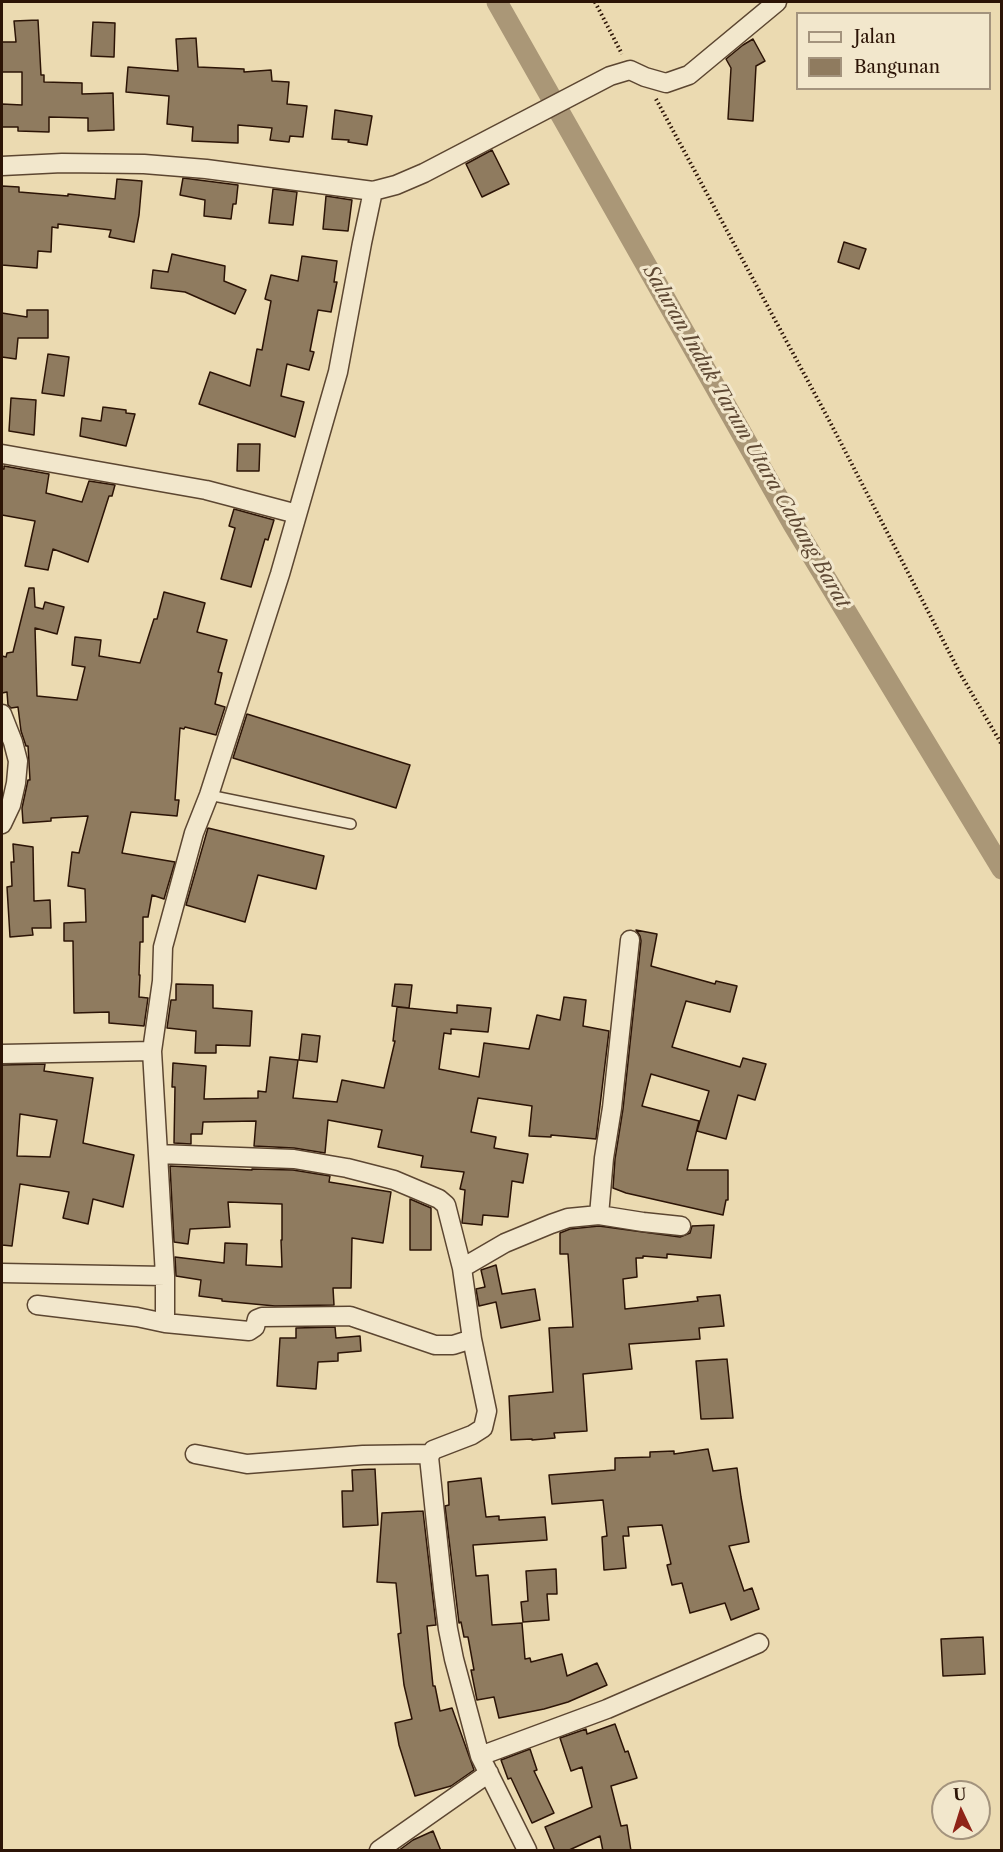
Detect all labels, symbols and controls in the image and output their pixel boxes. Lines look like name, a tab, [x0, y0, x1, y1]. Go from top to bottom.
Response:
legend	[796, 12, 991, 90]
text: Jalan	[854, 26, 896, 48]
text: Bangunan	[854, 56, 940, 78]
water label: Saluran Induk Tarum Utara Cabang Barat	[638, 261, 854, 613]
north arrow	[931, 1780, 991, 1840]
text: U	[953, 1784, 967, 1804]

